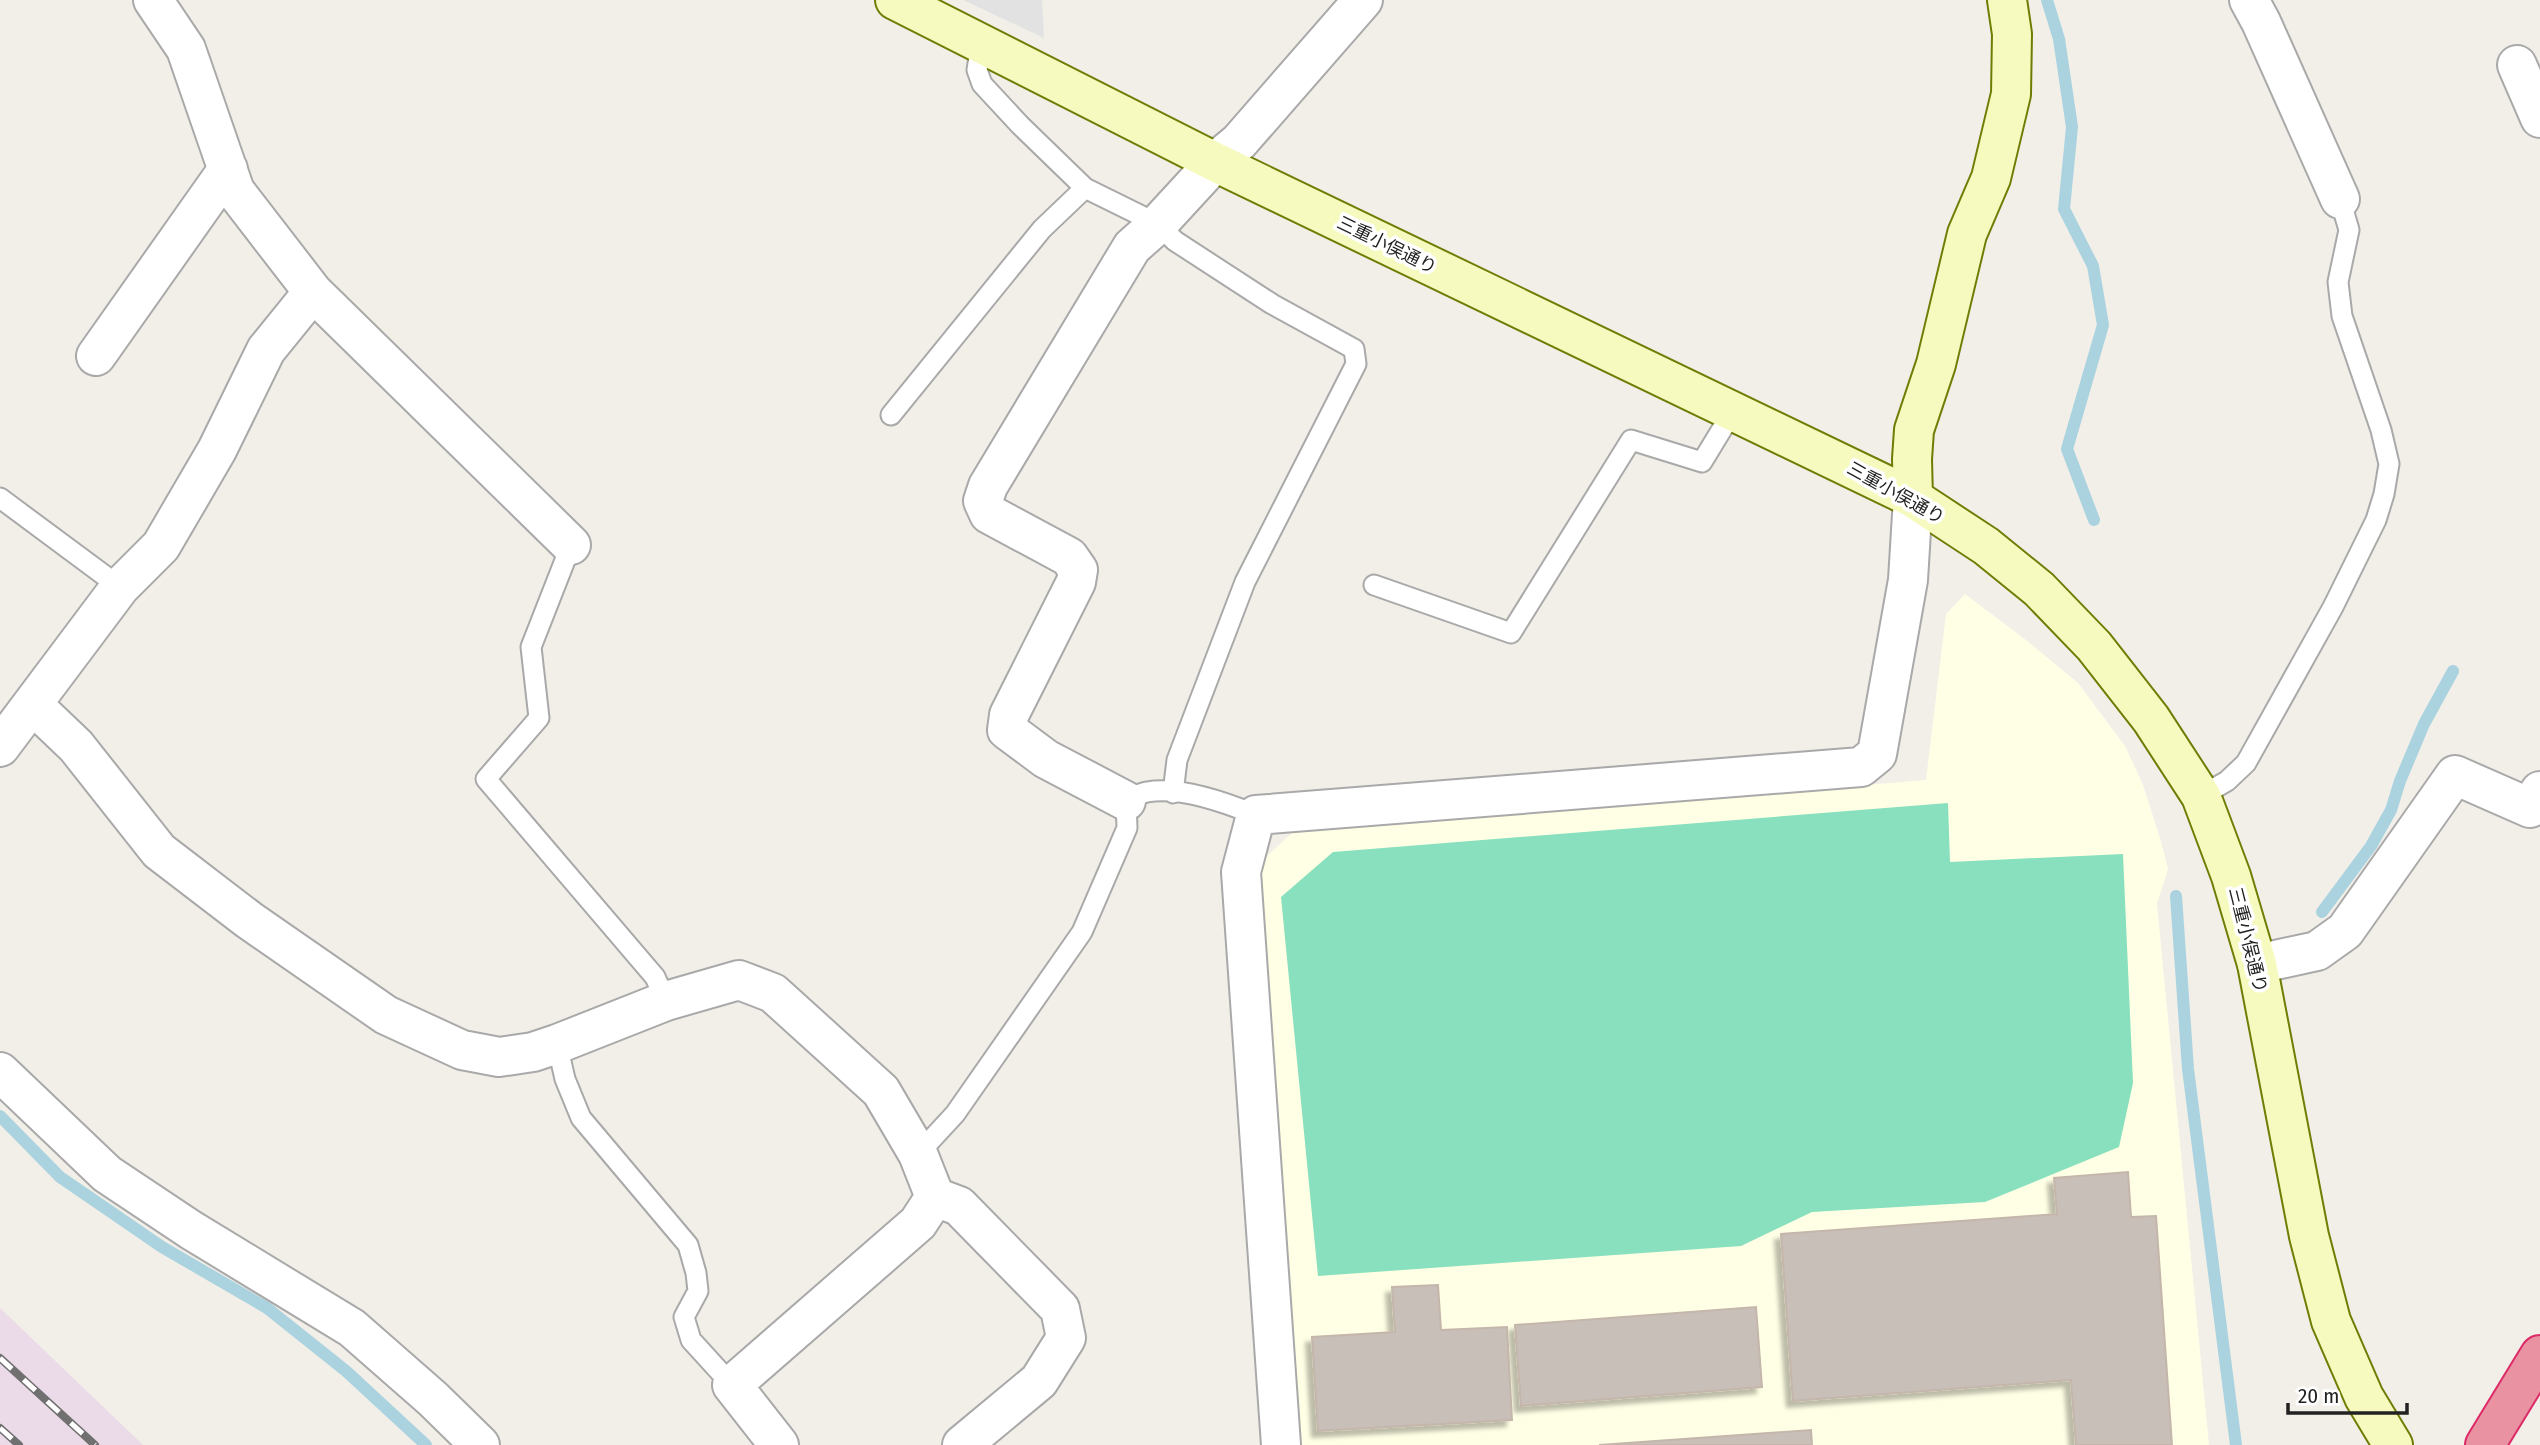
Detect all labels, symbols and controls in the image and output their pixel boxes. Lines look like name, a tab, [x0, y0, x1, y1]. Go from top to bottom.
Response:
street label: 三重小俣通り	[1334, 211, 1440, 279]
street label: 三重小俣通り	[1843, 457, 1949, 529]
street label: 三重小俣通り	[2224, 885, 2272, 995]
scale bar	[2288, 1372, 2407, 1416]
text: 20 m	[2298, 1383, 2339, 1409]

